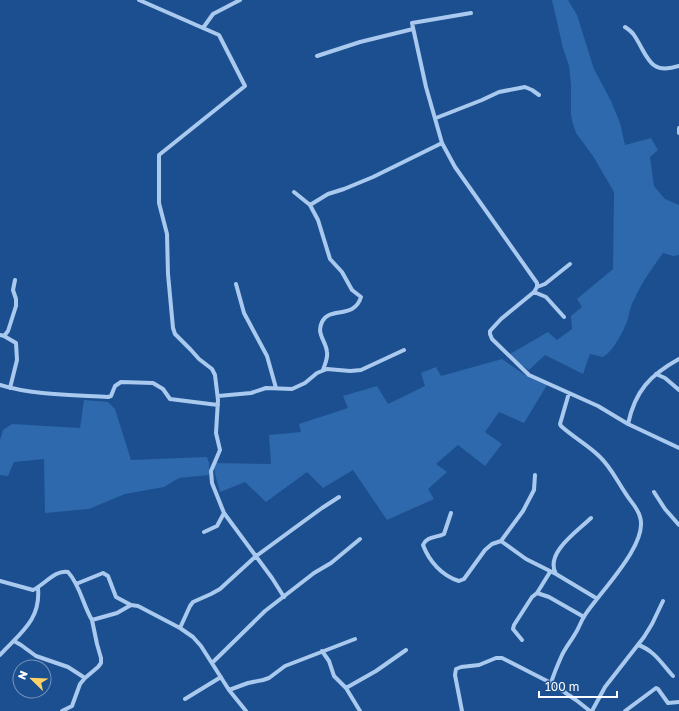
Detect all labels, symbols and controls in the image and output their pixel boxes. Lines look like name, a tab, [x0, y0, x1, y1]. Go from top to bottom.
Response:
north arrow	[12, 659, 52, 699]
text: N	[15, 669, 30, 681]
scale bar	[539, 673, 617, 699]
text: 100 m	[545, 679, 579, 694]

